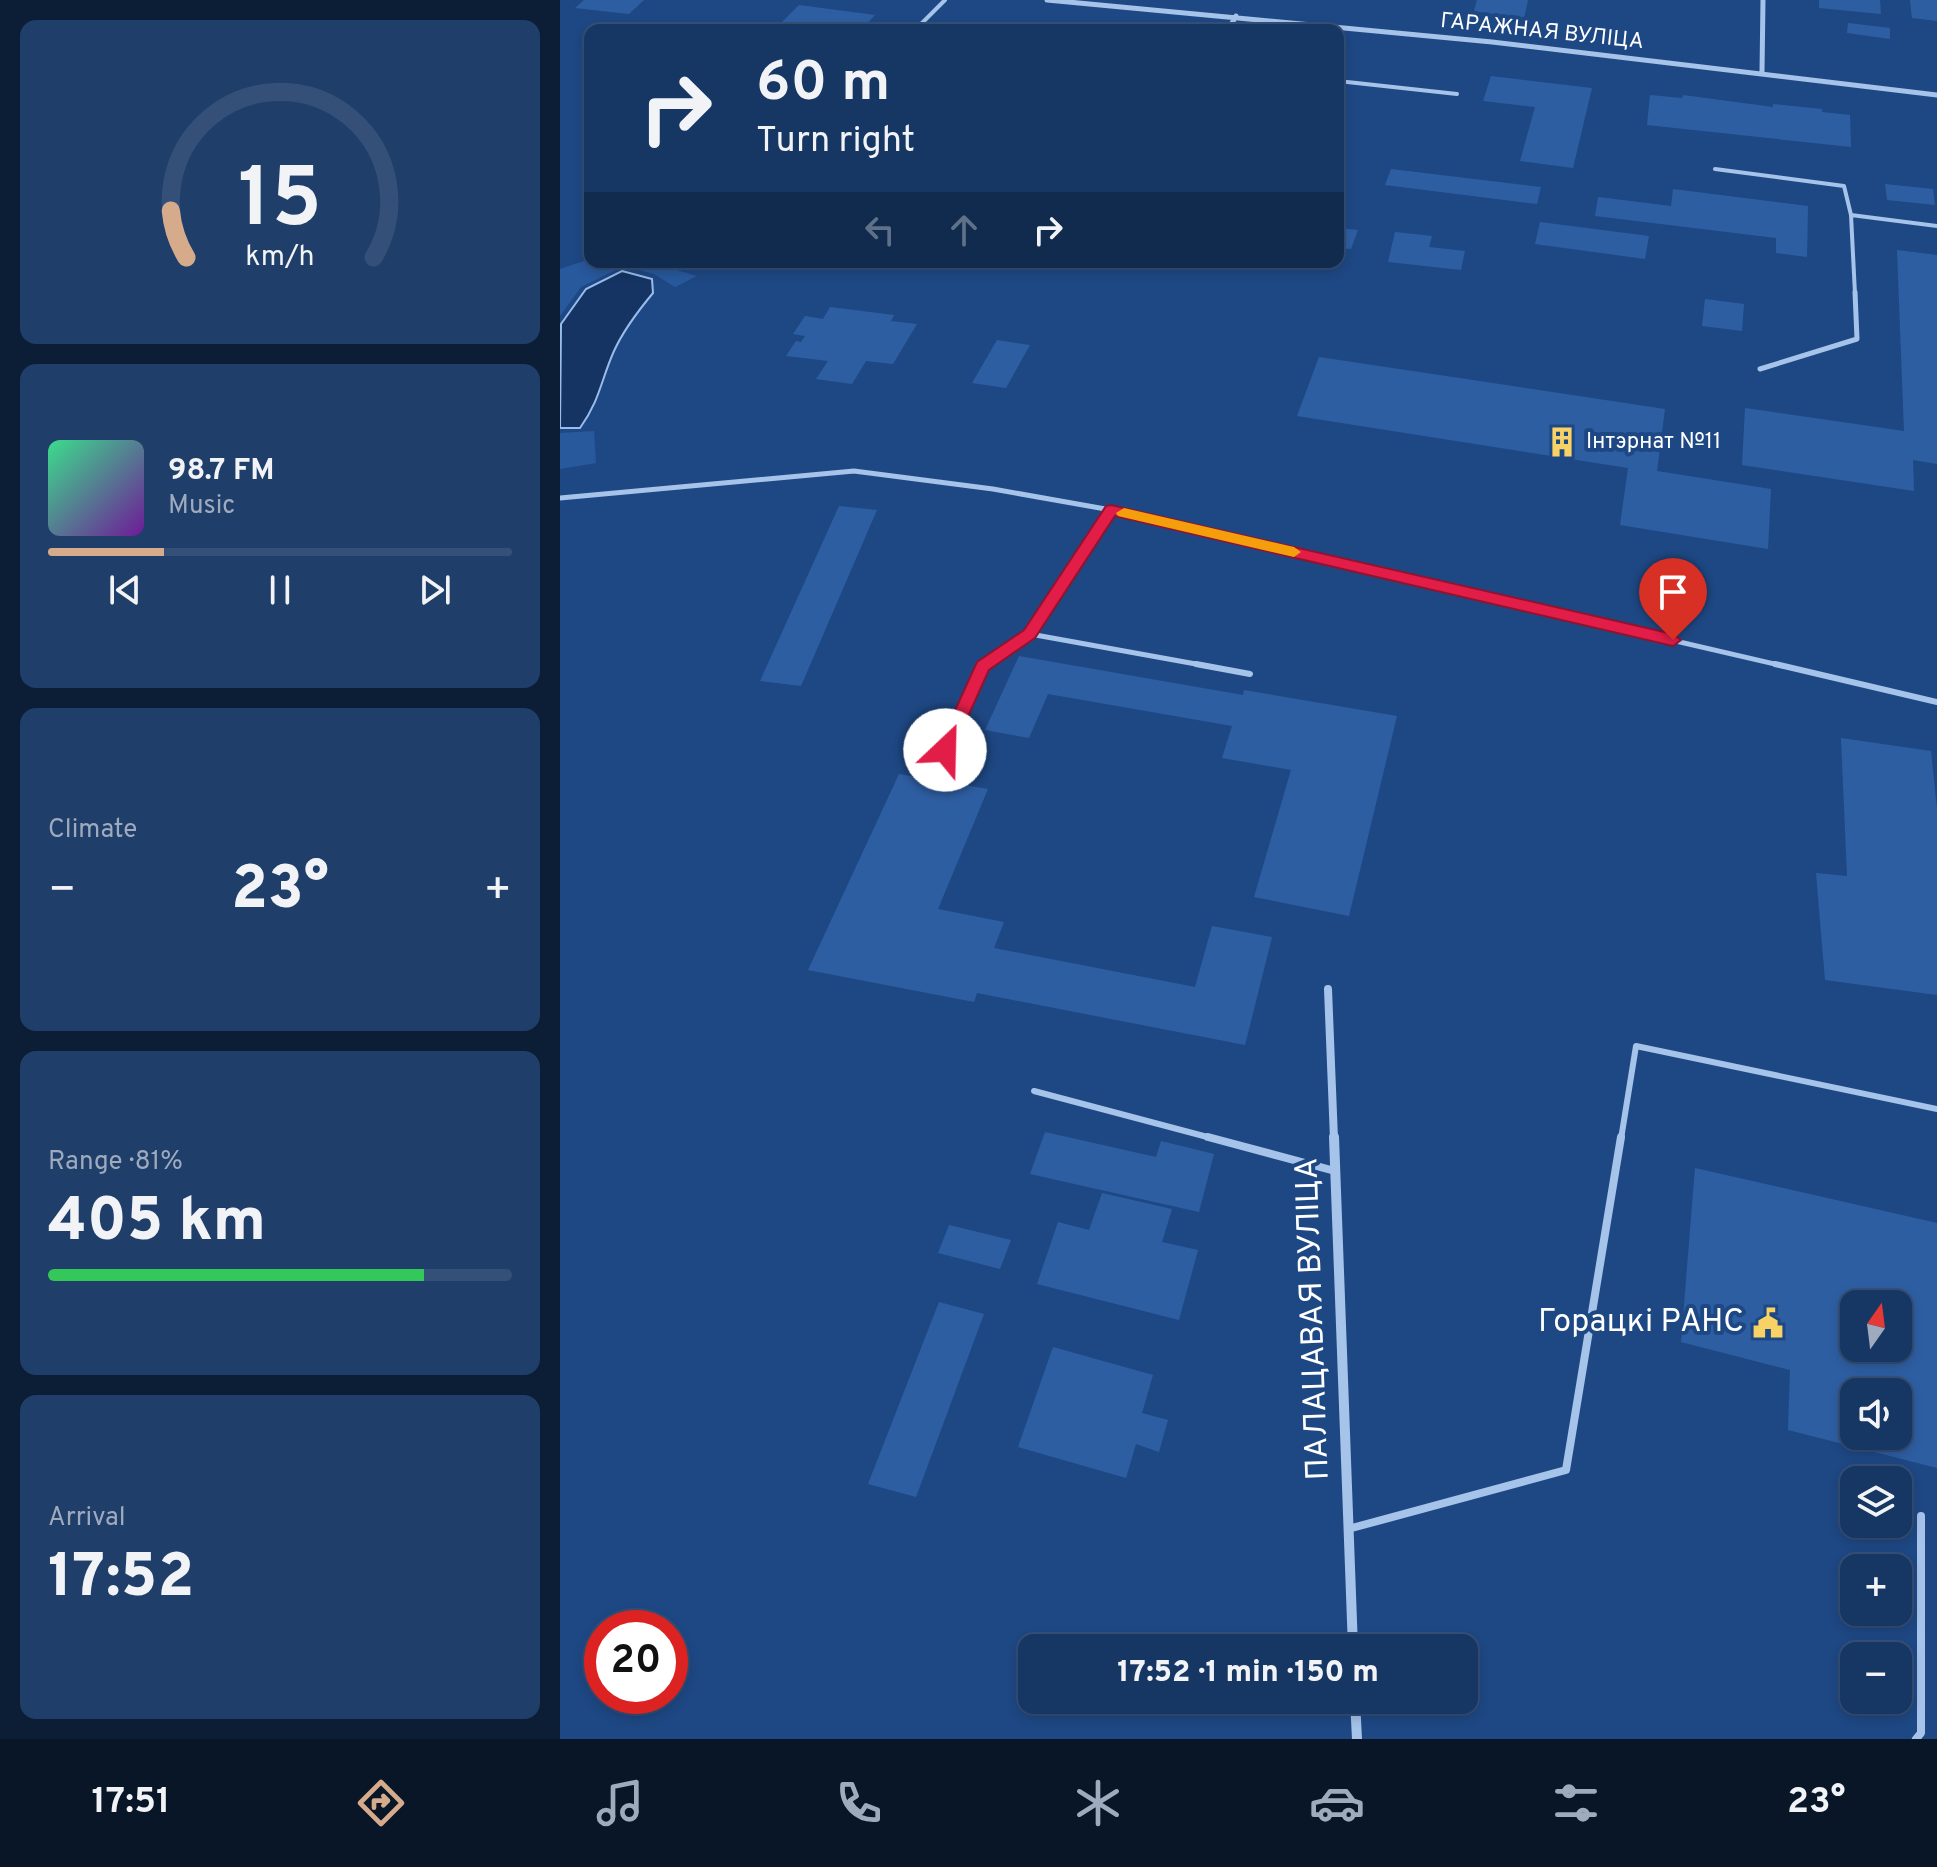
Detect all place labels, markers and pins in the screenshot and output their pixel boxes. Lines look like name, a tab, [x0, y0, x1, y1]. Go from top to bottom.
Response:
building icon: Інтэрнат №11	[1545, 425, 1579, 459]
place label: Інтэрнат №11	[1586, 429, 1721, 456]
pin	[1639, 558, 1707, 640]
place label: Горацкі РАНС	[1538, 1303, 1744, 1343]
public building icon: Горацкі РАНС	[1751, 1306, 1785, 1340]

